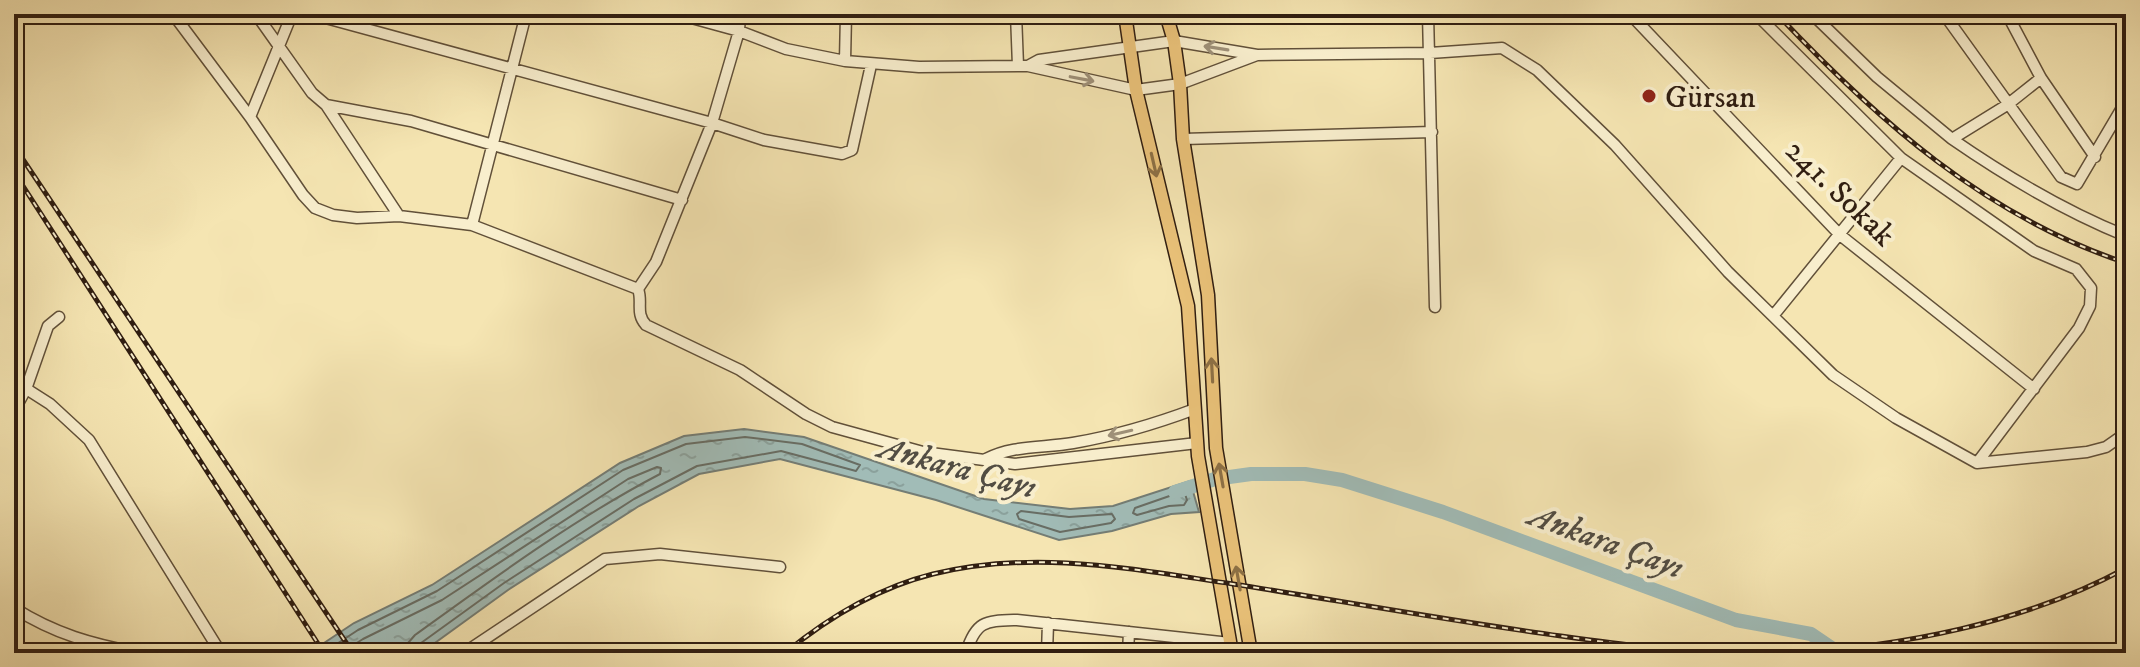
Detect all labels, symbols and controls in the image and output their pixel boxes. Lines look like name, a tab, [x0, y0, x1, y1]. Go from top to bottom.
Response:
one-way arrow	[1204, 40, 1229, 55]
one-way arrow	[1069, 72, 1094, 87]
place label: Gürsan	[1665, 78, 1756, 118]
marker: Gürsan	[1640, 87, 1658, 105]
street label: 241. Sokak	[1776, 131, 1903, 256]
one-way arrow	[1148, 152, 1163, 178]
one-way arrow	[1204, 357, 1219, 384]
water label: Ankara Çayı	[870, 426, 1041, 509]
one-way arrow	[1108, 426, 1134, 441]
one-way arrow	[1213, 463, 1228, 488]
water label: Ankara Çayı	[1520, 493, 1689, 589]
one-way arrow	[1230, 565, 1245, 591]

